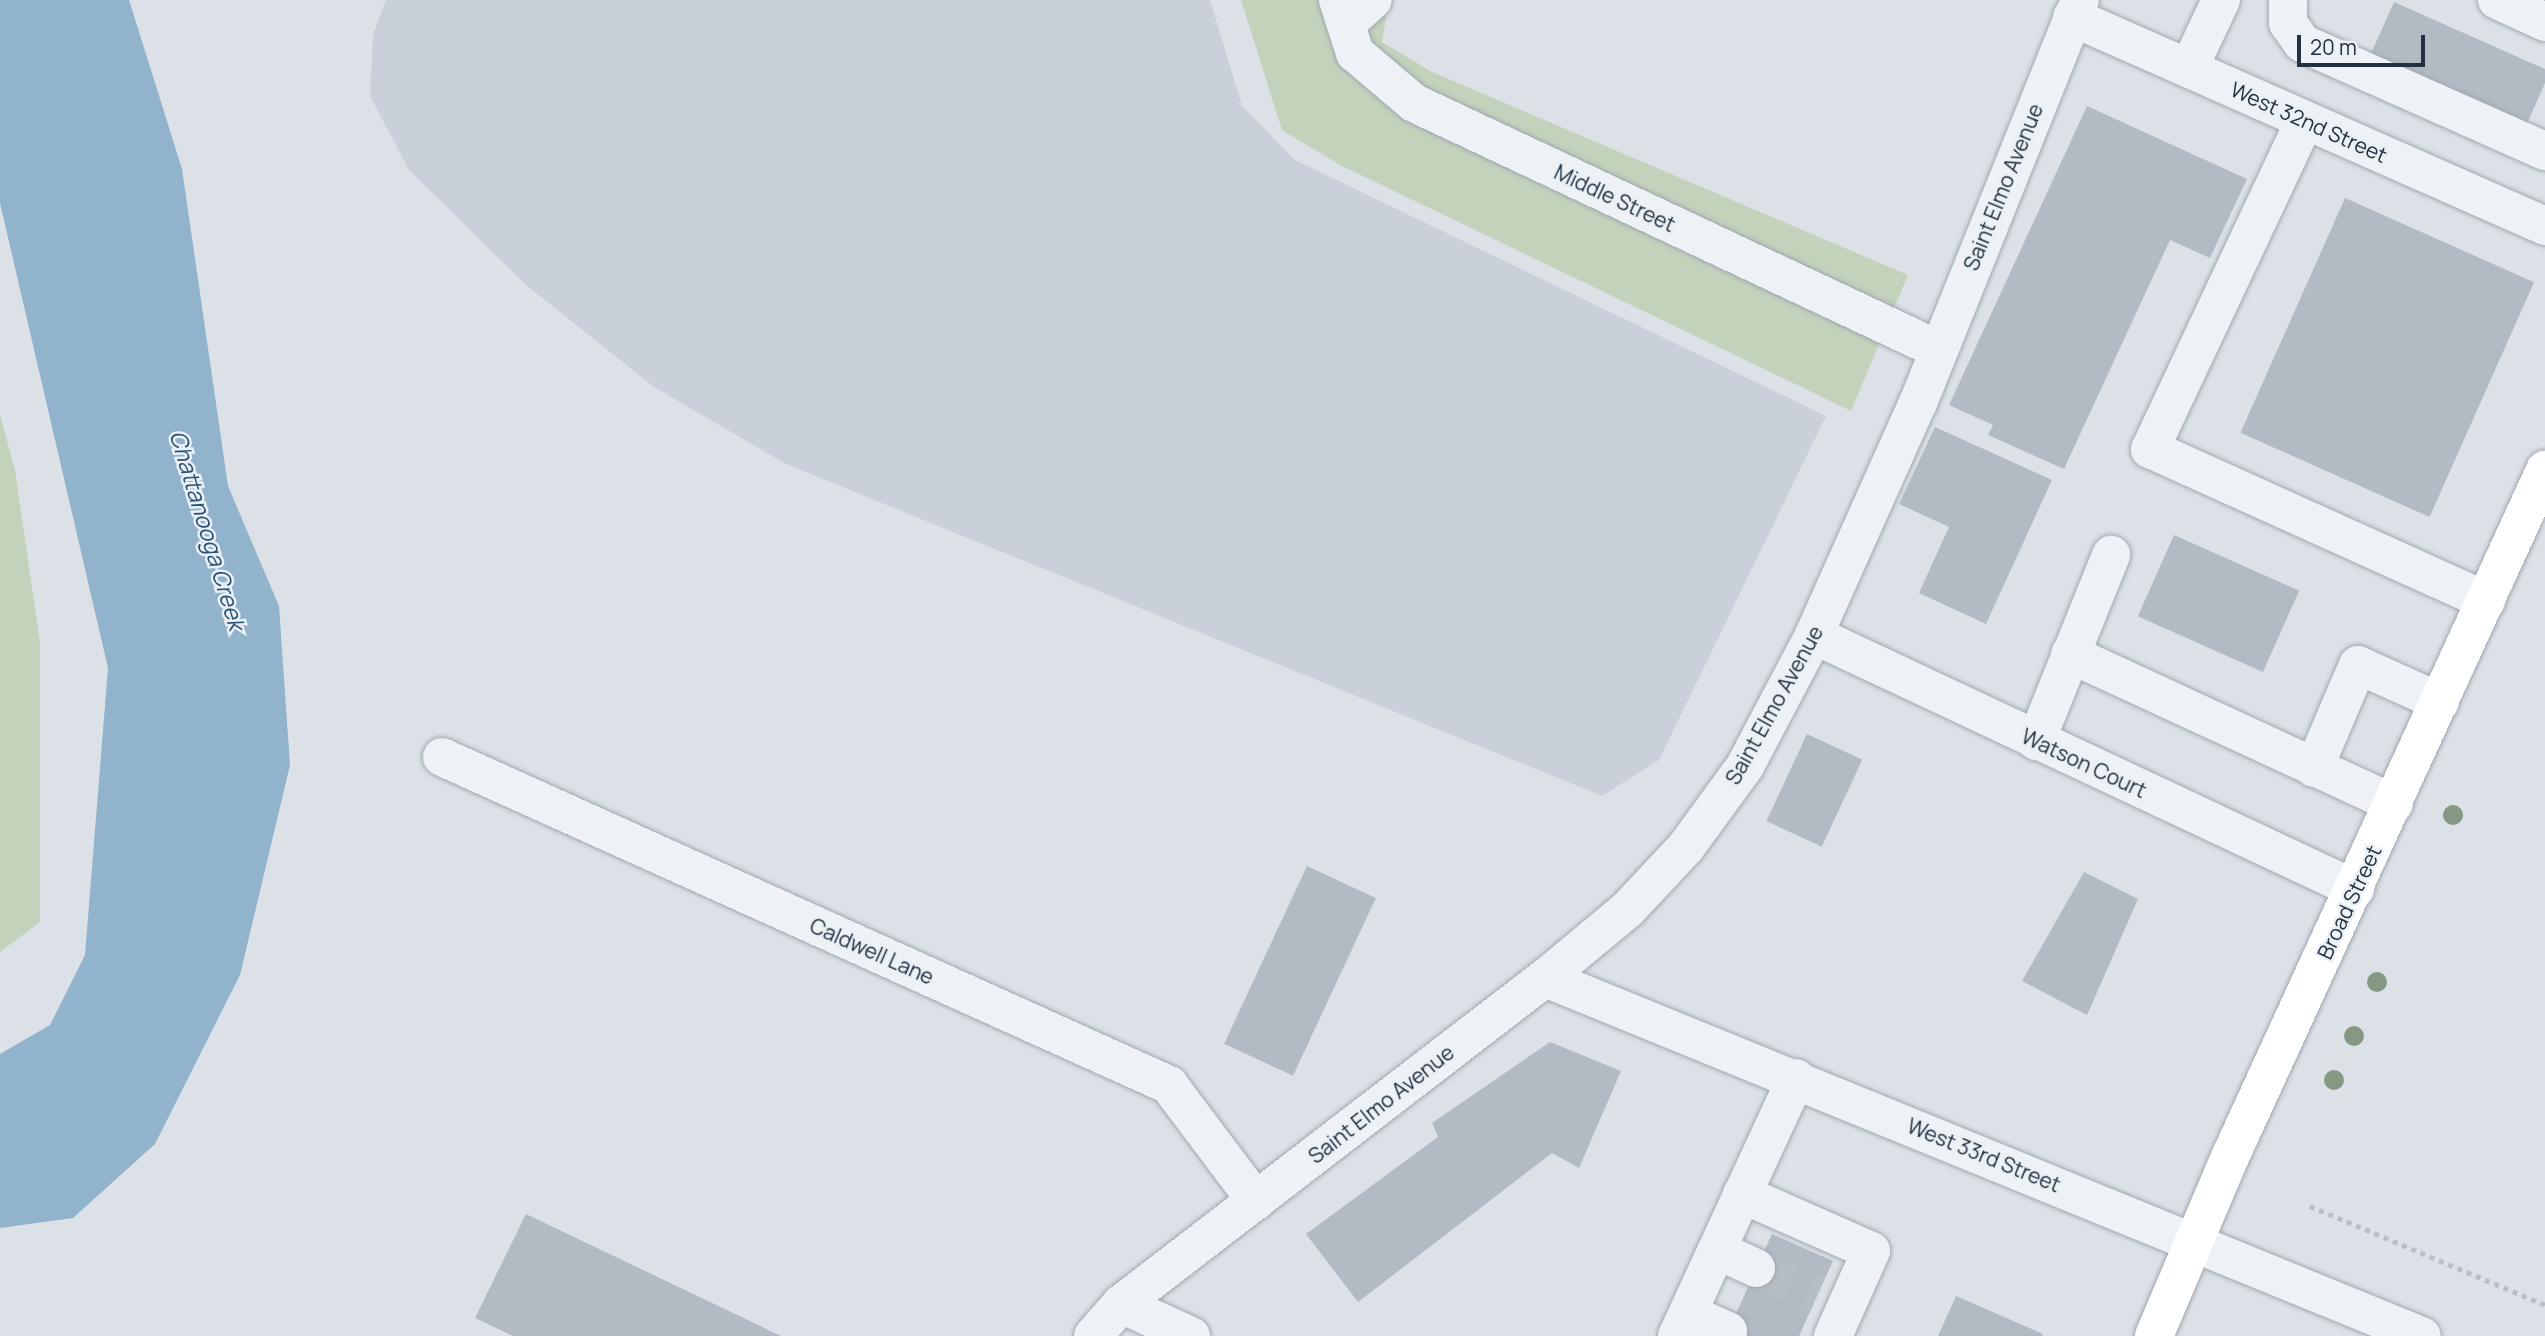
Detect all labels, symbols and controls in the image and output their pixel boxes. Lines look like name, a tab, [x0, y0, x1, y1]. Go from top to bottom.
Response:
scale bar	[2300, 21, 2428, 65]
text: 20 m	[2310, 33, 2357, 61]
street label: West 32nd Street	[2227, 76, 2391, 168]
street label: Saint Elmo Avenue	[1958, 100, 2048, 274]
street label: Middle Street	[1551, 159, 1679, 237]
water label: Chattanooga Creek	[164, 427, 252, 633]
street label: Saint Elmo Avenue	[1720, 621, 1828, 789]
street label: Watson Court	[2018, 723, 2150, 803]
street label: Broad Street	[2312, 841, 2386, 963]
street label: Caldwell Lane	[806, 912, 938, 990]
street label: Saint Elmo Avenue	[1303, 1039, 1459, 1169]
street label: West 33rd Street	[1904, 1113, 2064, 1197]

